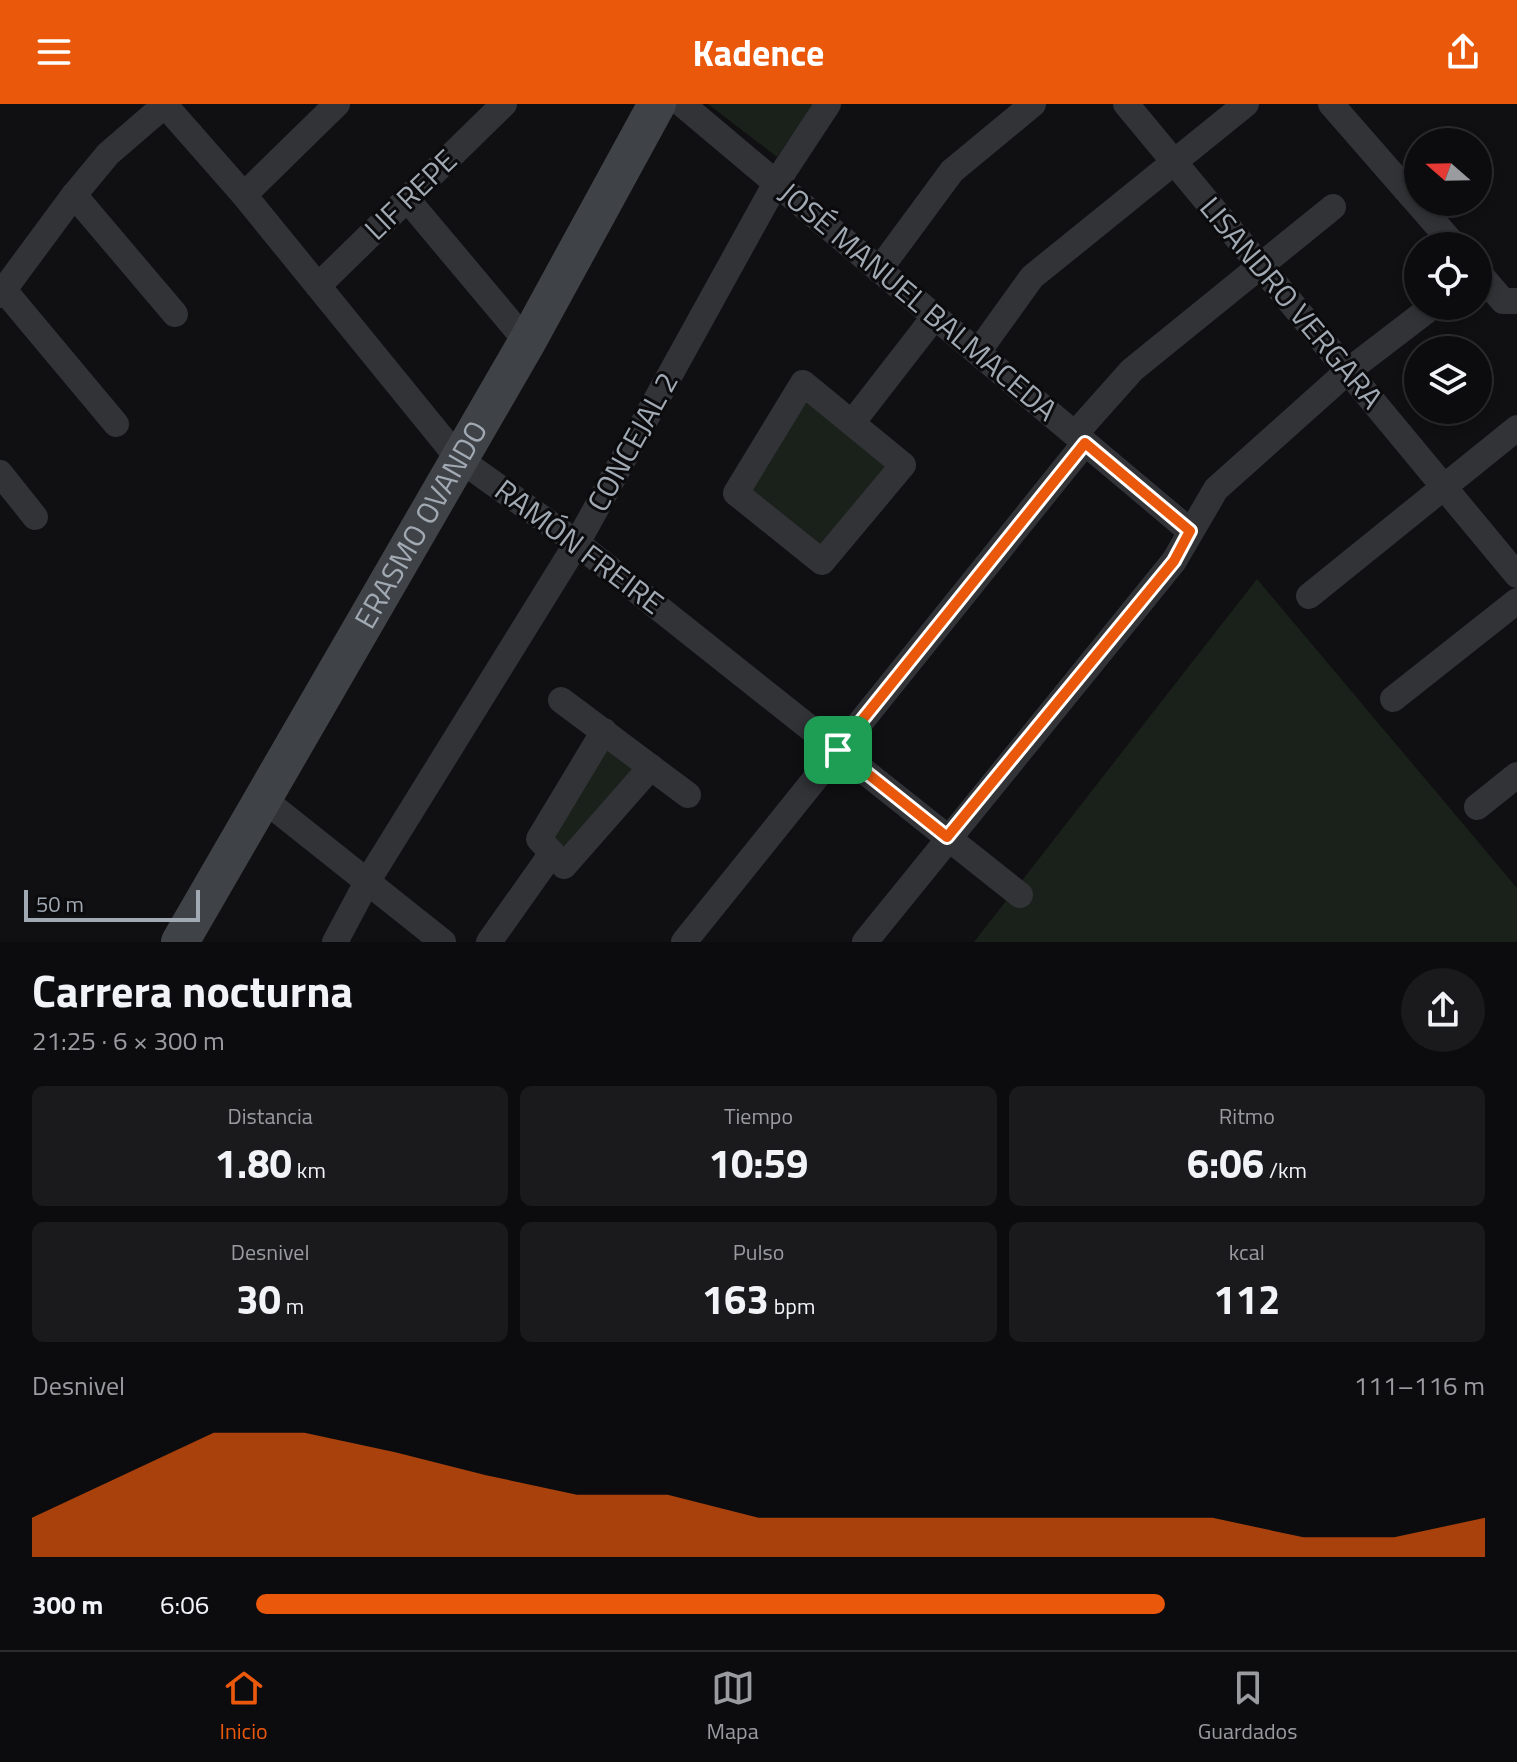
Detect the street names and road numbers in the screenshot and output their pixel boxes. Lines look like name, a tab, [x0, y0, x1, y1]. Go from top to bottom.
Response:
street label: LIF REPE	[353, 138, 467, 250]
street label: JOSÉ MANUEL BALMACEDA	[769, 171, 1068, 432]
street label: LISANDRO VERGARA	[1189, 186, 1395, 419]
street label: CONCEJAL 2	[575, 363, 689, 520]
street label: ERASMO OVANDO	[342, 412, 499, 637]
street label: RAMÓN FREIRE	[485, 467, 674, 625]

